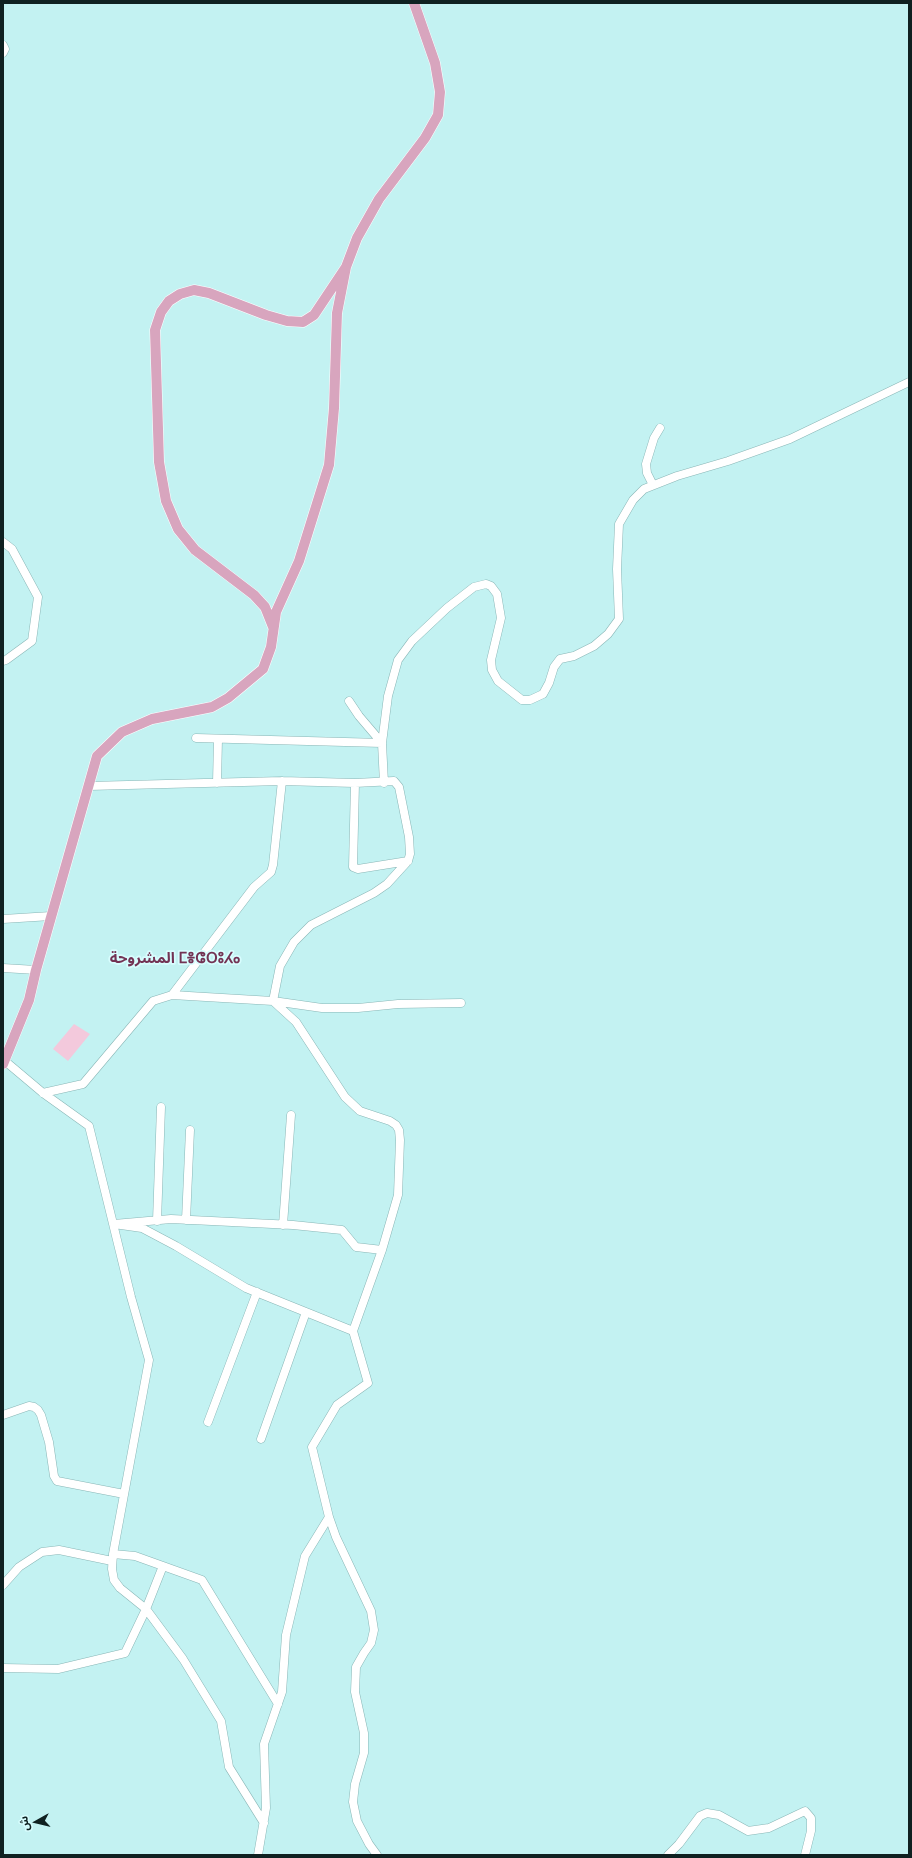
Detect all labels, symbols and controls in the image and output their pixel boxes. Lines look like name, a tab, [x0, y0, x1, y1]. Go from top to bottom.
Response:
district label: المشروحة ⵎⴻⵛⵔⵓⵃⴰ	[110, 950, 240, 968]
north arrow	[16, 1802, 56, 1842]
text: ش	[16, 1815, 32, 1832]

